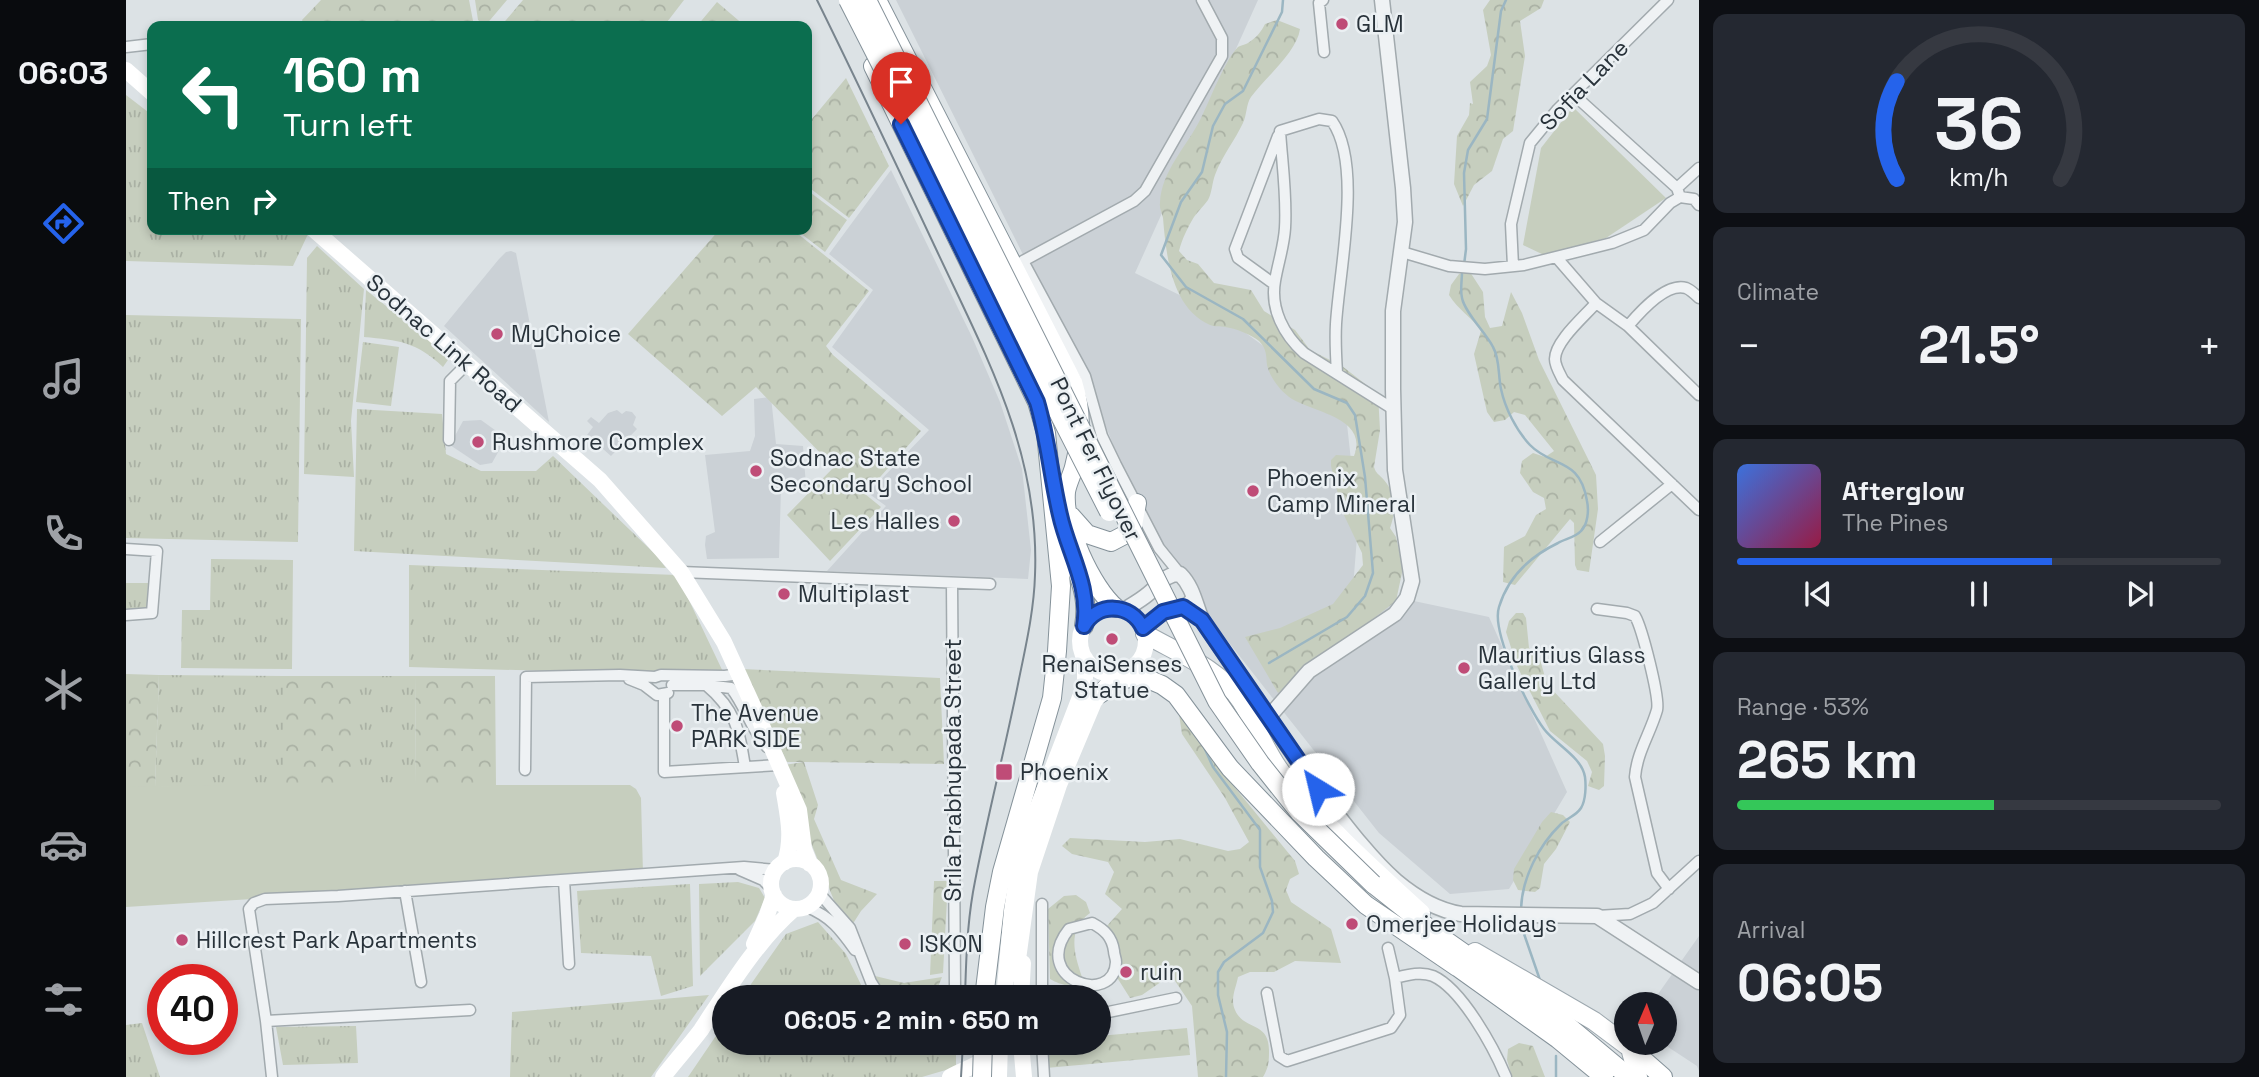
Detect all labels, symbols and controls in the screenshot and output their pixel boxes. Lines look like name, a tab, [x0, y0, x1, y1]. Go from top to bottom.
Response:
place label: GLM	[1356, 9, 1404, 39]
marker: GLM	[1334, 16, 1350, 32]
street label: Sofia Lane	[1533, 33, 1635, 137]
text: 160 m	[283, 44, 421, 106]
icon: left	[168, 49, 259, 140]
pin	[871, 52, 931, 124]
text: 06:03	[18, 53, 108, 93]
icon: arrive	[882, 63, 920, 101]
text: 36	[1934, 78, 2024, 171]
text: Turn left	[283, 105, 413, 145]
text: km/h	[1949, 161, 2009, 193]
icon: right	[245, 182, 283, 220]
text: Then	[168, 184, 231, 218]
icon: directions	[39, 199, 88, 248]
street label: Sodnac Link Road	[360, 267, 528, 419]
text: Climate	[1737, 277, 1819, 307]
text: 21.5°	[1918, 312, 2040, 378]
place label: MyChoice	[511, 319, 621, 349]
text: −	[1737, 322, 1761, 370]
text: +	[2197, 322, 2221, 370]
marker: MyChoice	[489, 326, 505, 342]
icon: music	[39, 354, 88, 403]
street label: Pont Fer Flyover	[1043, 372, 1149, 546]
place label: Rushmore Complex	[492, 427, 704, 457]
marker: Rushmore Complex	[470, 434, 486, 450]
place label: Sodnac State Secondary School	[770, 443, 972, 499]
marker: Sodnac State Secondary School	[748, 463, 764, 479]
place label: Phoenix Camp Mineral	[1267, 463, 1416, 519]
text: Afterglow	[1842, 474, 1965, 508]
marker: Phoenix Camp Mineral	[1245, 483, 1261, 499]
place label: Les Halles	[831, 506, 940, 536]
text: The Pines	[1842, 508, 1948, 538]
icon: phone	[39, 509, 88, 558]
marker: Les Halles	[946, 513, 962, 529]
icon: previous	[1799, 575, 1837, 613]
icon: pause	[1960, 575, 1998, 613]
icon: next	[2121, 575, 2159, 613]
place label: Multiplast	[798, 579, 910, 609]
marker: Multiplast	[776, 586, 792, 602]
marker: RenaiSenses Statue	[1104, 631, 1120, 647]
street label: Srila Prabhupada Street	[938, 638, 968, 902]
place label: Mauritius Glass Gallery Ltd	[1478, 640, 1646, 696]
place label: RenaiSenses Statue	[1042, 649, 1182, 705]
marker: Mauritius Glass Gallery Ltd	[1456, 660, 1472, 676]
icon: climate	[39, 665, 88, 714]
text: Range · 53%	[1737, 692, 1869, 722]
place label: The Avenue PARK SIDE	[691, 698, 819, 754]
marker: The Avenue PARK SIDE	[669, 718, 685, 734]
text: 265 km	[1737, 727, 1918, 793]
position arrow	[1281, 752, 1355, 826]
place label: Phoenix	[1020, 757, 1109, 787]
marker: Phoenix	[994, 762, 1014, 782]
icon: car	[39, 820, 88, 869]
place label: Omerjee Holidays	[1366, 909, 1557, 939]
text: Arrival	[1737, 915, 1805, 945]
marker: Omerjee Holidays	[1344, 916, 1360, 932]
place label: Hillcrest Park Apartments	[196, 925, 477, 955]
place label: ISKON	[919, 929, 983, 959]
marker: Hillcrest Park Apartments	[174, 932, 190, 948]
marker: ISKON	[897, 936, 913, 952]
text: 06:05	[1737, 950, 1883, 1016]
place label: ruin	[1140, 957, 1182, 987]
speed limit sign: 40	[147, 964, 238, 1055]
marker: ruin	[1118, 964, 1134, 980]
icon: filters	[39, 975, 88, 1024]
north arrow	[1614, 992, 1676, 1055]
map controls	[1614, 992, 1677, 1055]
text: 06:05 · 2 min · 650 m	[784, 1003, 1039, 1037]

